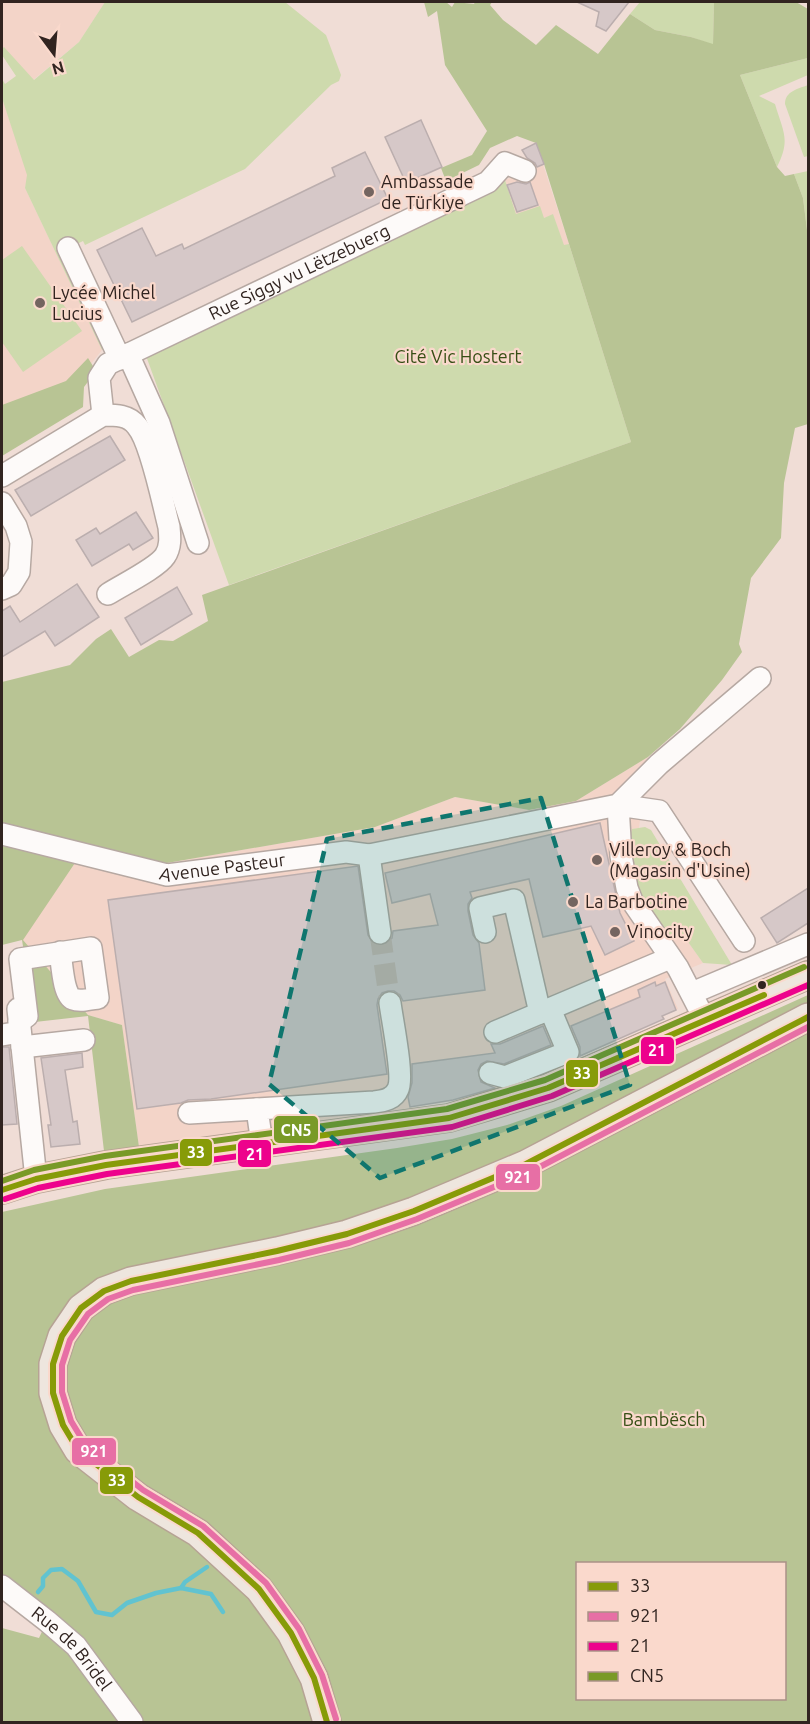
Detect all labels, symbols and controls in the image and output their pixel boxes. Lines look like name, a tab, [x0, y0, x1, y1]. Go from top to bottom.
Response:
north arrow	[24, 24, 84, 84]
text: N	[50, 58, 66, 79]
place label: Ambassade de Türkiye	[381, 171, 473, 212]
marker: Ambassade de Türkiye	[362, 185, 376, 199]
street label: Rue Siggy vu Lëtzebuerg	[205, 220, 393, 323]
place label: Lycée Michel Lucius	[52, 282, 155, 323]
marker: Lycée Michel Lucius	[33, 296, 47, 310]
park label: Cité Vic Hostert	[394, 346, 522, 366]
place label: Villeroy & Boch (Magasin d'Usine)	[609, 839, 751, 881]
street label: Avenue Pasteur	[158, 849, 287, 885]
marker: Villeroy & Boch (Magasin d'Usine)	[590, 853, 604, 867]
place label: La Barbotine	[585, 891, 688, 911]
marker: La Barbotine	[566, 895, 580, 909]
place label: Vinocity	[627, 921, 693, 941]
marker: Vinocity	[608, 925, 622, 939]
unlabelled marker	[756, 979, 768, 991]
line badge: 21	[640, 1036, 675, 1065]
text: 21	[648, 1041, 666, 1059]
line badge: 33	[565, 1059, 599, 1088]
text: 33	[573, 1064, 591, 1082]
line badge: CN5	[273, 1115, 319, 1144]
text: CN5	[280, 1121, 312, 1139]
line badge: 33	[179, 1138, 213, 1167]
line badge: 21	[237, 1139, 272, 1168]
text: 33	[187, 1143, 205, 1161]
text: 21	[246, 1145, 264, 1163]
line badge: 921	[495, 1163, 541, 1191]
text: 921	[504, 1168, 532, 1186]
park label: Bambësch	[622, 1409, 706, 1429]
line badge: 921	[71, 1437, 117, 1466]
text: 921	[80, 1442, 108, 1460]
line badge: 33	[99, 1466, 134, 1495]
text: 33	[108, 1471, 126, 1489]
legend	[576, 1562, 786, 1700]
text: 33	[630, 1575, 650, 1595]
street label: Rue de Bridel	[28, 1602, 116, 1694]
text: 921	[630, 1605, 660, 1625]
text: 21	[630, 1635, 650, 1655]
text: CN5	[630, 1665, 664, 1685]

